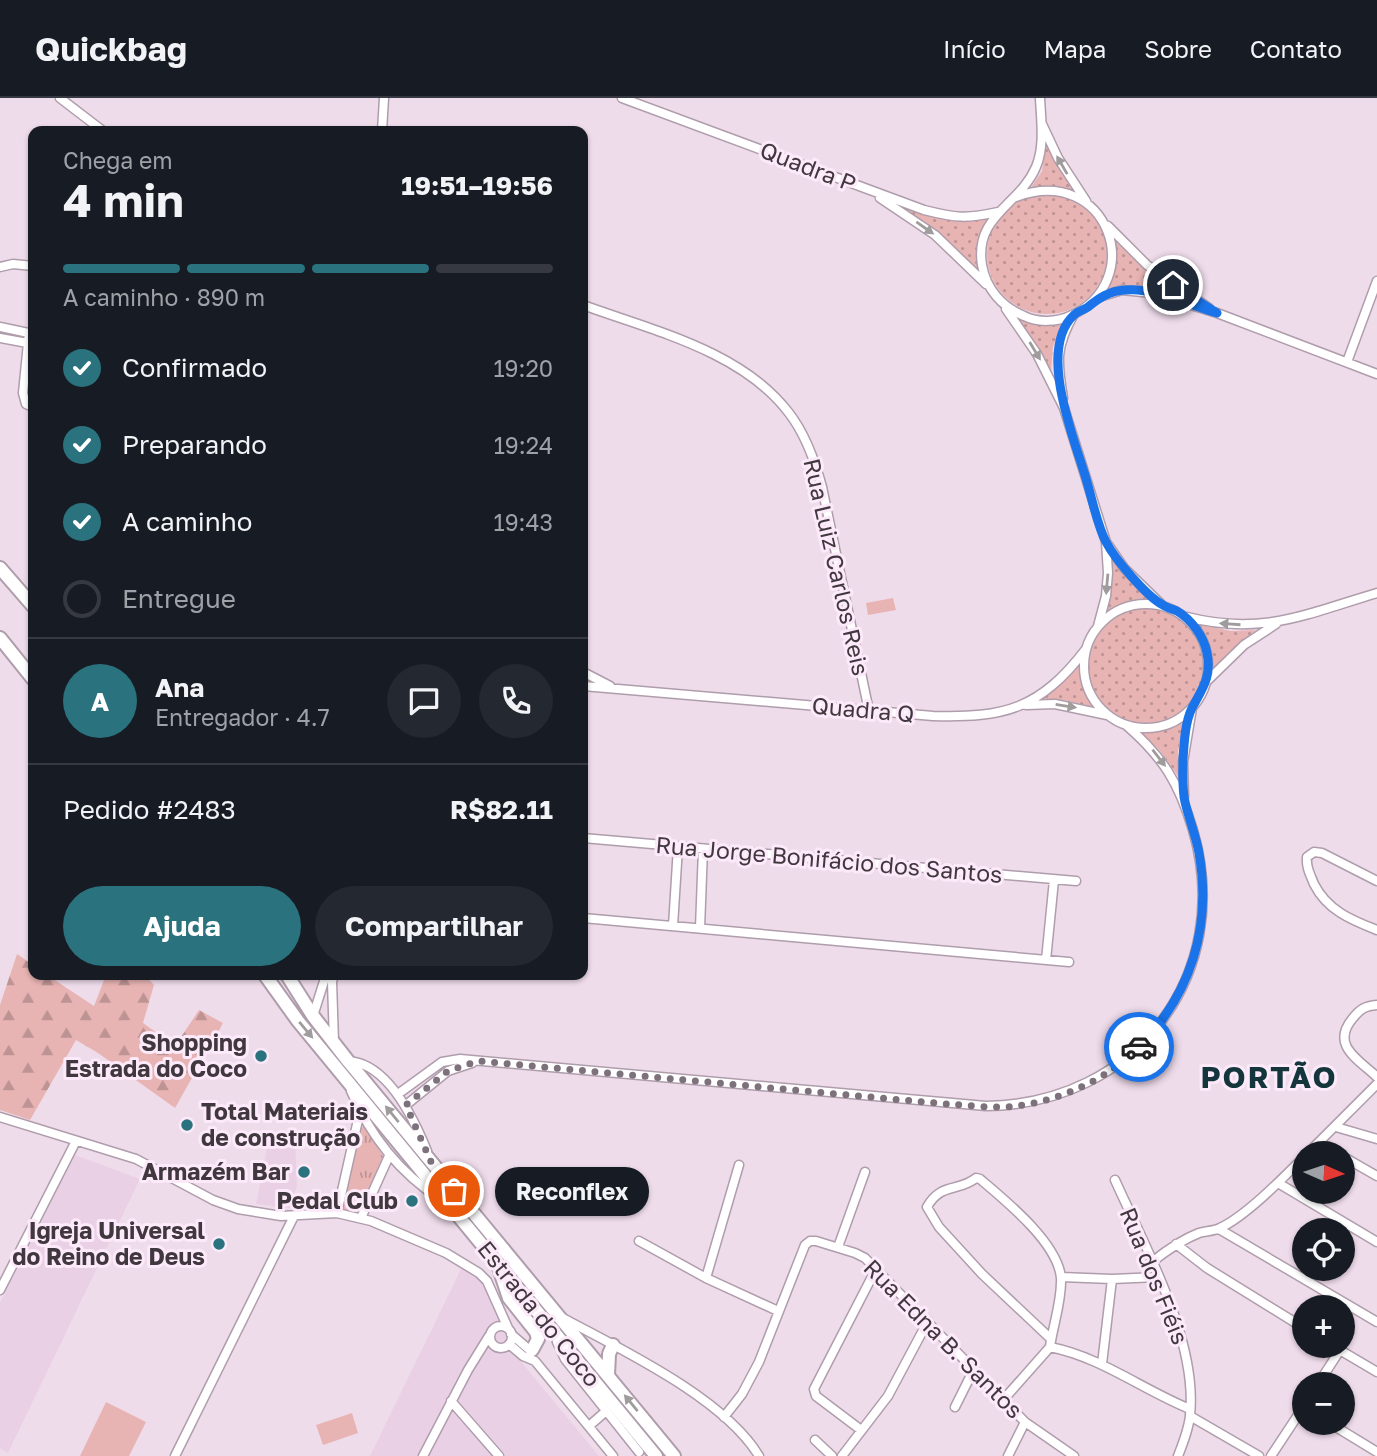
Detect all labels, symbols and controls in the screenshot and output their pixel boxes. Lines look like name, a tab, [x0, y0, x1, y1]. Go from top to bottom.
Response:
text: Quickbag	[35, 29, 187, 68]
text: Início	[943, 34, 1006, 63]
text: Mapa	[1044, 34, 1106, 63]
text: Sobre	[1144, 34, 1212, 63]
text: Contato	[1250, 34, 1342, 63]
street label: Quadra P	[756, 135, 860, 197]
text: Chega em	[63, 146, 173, 174]
one-way arrow	[1056, 155, 1069, 174]
text: 19:51–19:56	[401, 170, 553, 201]
text: 4 min	[63, 172, 184, 227]
one-way arrow	[916, 221, 934, 235]
pin	[1143, 255, 1203, 315]
icon: home	[1154, 266, 1192, 304]
text: A caminho · 890 m	[63, 283, 265, 311]
one-way arrow	[1028, 342, 1041, 361]
icon: check	[63, 349, 101, 387]
text: Confirmado	[122, 352, 267, 383]
text: 19:20	[493, 354, 553, 382]
icon: check	[63, 426, 101, 464]
text: Preparando	[122, 429, 267, 460]
text: 19:24	[494, 431, 553, 459]
street label: Rua Luiz Carlos Reis	[798, 456, 876, 678]
icon: check	[63, 503, 101, 541]
text: A caminho	[122, 506, 252, 537]
text: 19:43	[494, 508, 553, 536]
one-way arrow	[1101, 573, 1112, 595]
text: Entregue	[122, 583, 236, 614]
one-way arrow	[1219, 619, 1241, 630]
button: chat	[387, 664, 461, 738]
button: phone	[479, 664, 553, 738]
text: Ana	[155, 672, 204, 703]
text: A	[91, 686, 109, 717]
street label: Quadra Q	[811, 691, 915, 727]
one-way arrow	[1055, 701, 1077, 712]
text: Entregador · 4.7	[155, 703, 330, 731]
one-way arrow	[1152, 749, 1167, 767]
text: Pedido #2483	[63, 794, 236, 825]
text: R$82.11	[450, 794, 553, 825]
street label: Rua Jorge Bonifácio dos Santos	[655, 830, 1004, 888]
button: Ajuda	[63, 886, 301, 966]
button: Compartilhar	[315, 886, 553, 966]
courier	[1104, 1012, 1174, 1082]
one-way arrow	[298, 1020, 313, 1038]
place label: Shopping Estrada do Coco	[65, 1028, 247, 1082]
icon: car	[1120, 1028, 1158, 1066]
marker: Shopping Estrada do Coco	[253, 1048, 269, 1064]
district label: PORTÃO	[1201, 1059, 1337, 1095]
place label: Total Materiais de construção	[201, 1097, 368, 1151]
one-way arrow	[385, 1106, 400, 1124]
marker: Total Materiais de construção	[179, 1117, 195, 1133]
north arrow	[1292, 1141, 1354, 1204]
map controls	[1292, 1141, 1355, 1435]
place label: Armazém Bar	[142, 1157, 290, 1185]
pin	[424, 1161, 484, 1221]
marker: Armazém Bar	[296, 1164, 312, 1180]
callout: Reconflex	[496, 1166, 650, 1216]
icon: bag	[435, 1172, 473, 1210]
text: Reconflex	[516, 1177, 628, 1205]
place label: Pedal Club	[276, 1186, 398, 1214]
marker: Pedal Club	[404, 1193, 420, 1209]
street label: Rua dos Fiéis	[1115, 1203, 1195, 1348]
place label: Igreja Universal do Reino de Deus	[12, 1216, 205, 1270]
button: locate	[1292, 1218, 1355, 1281]
street label: Estrada do Coco	[472, 1235, 607, 1392]
marker: Igreja Universal do Reino de Deus	[211, 1236, 227, 1252]
street label: Rua Edna B. Santos	[858, 1253, 1029, 1424]
button: +	[1292, 1295, 1355, 1358]
button: −	[1292, 1372, 1355, 1435]
one-way arrow	[624, 1394, 639, 1411]

